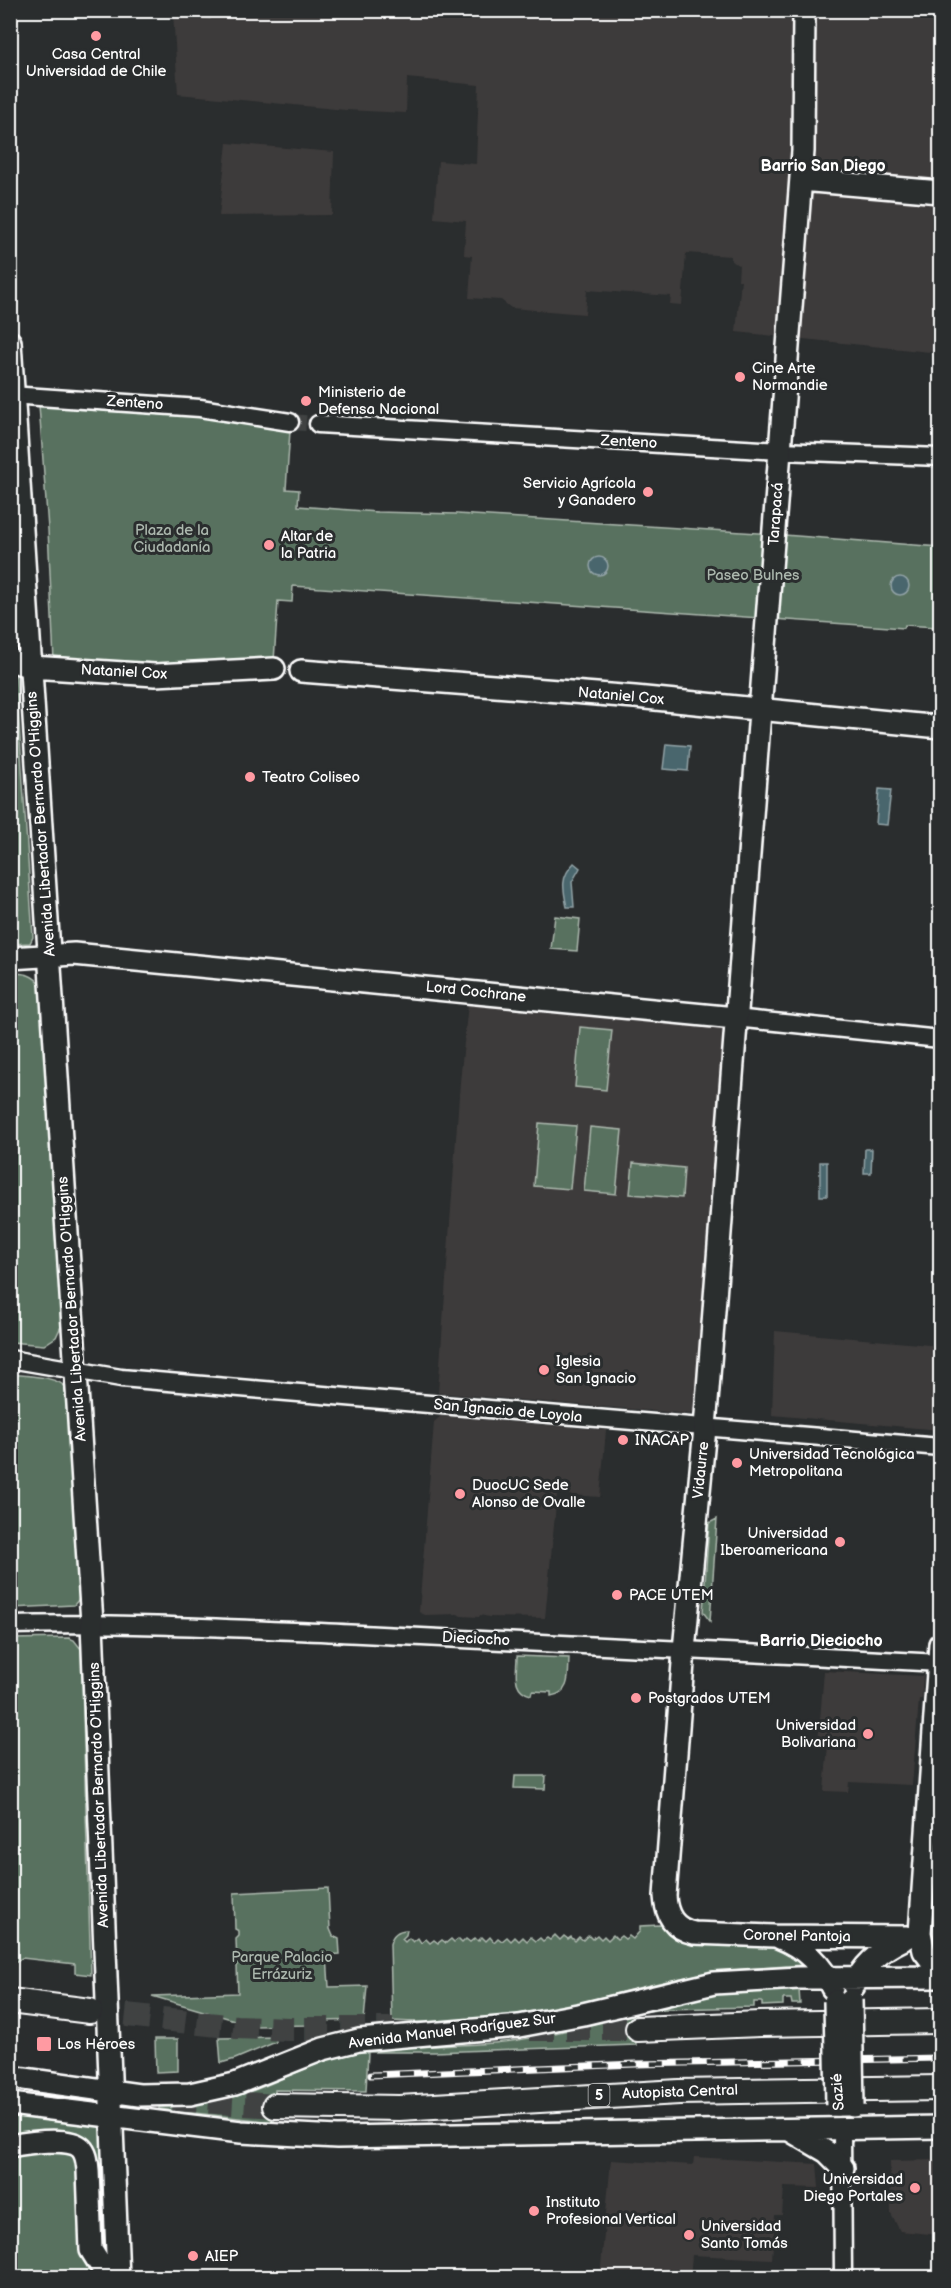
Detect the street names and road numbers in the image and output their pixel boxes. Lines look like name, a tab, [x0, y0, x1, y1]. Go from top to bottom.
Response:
street label: Zenteno	[105, 391, 164, 414]
street label: Zenteno	[599, 431, 658, 453]
street label: Tarapacá	[764, 482, 788, 546]
street label: Nataniel Cox	[80, 660, 168, 684]
street label: Nataniel Cox	[577, 683, 665, 709]
street label: Avenida Libertador Bernardo O'Higgins	[22, 690, 60, 957]
street label: Lord Cochrane	[425, 977, 527, 1007]
street label: Avenida Libertador Bernardo O'Higgins	[53, 1175, 91, 1442]
street label: San Ignacio de Loyola	[433, 1395, 583, 1427]
street label: Vidaurre	[689, 1440, 713, 1500]
street label: Dieciocho	[441, 1628, 511, 1650]
street label: Avenida Libertador Bernardo O'Higgins	[85, 1661, 113, 1928]
street label: Coronel Pantoja	[743, 1926, 851, 1946]
street label: Avenida Manuel Rodríguez Sur	[347, 2009, 557, 2053]
street label: Sazié	[827, 2073, 849, 2111]
street label: Autopista Central	[622, 2080, 738, 2104]
road number: 5	[588, 2084, 610, 2106]

